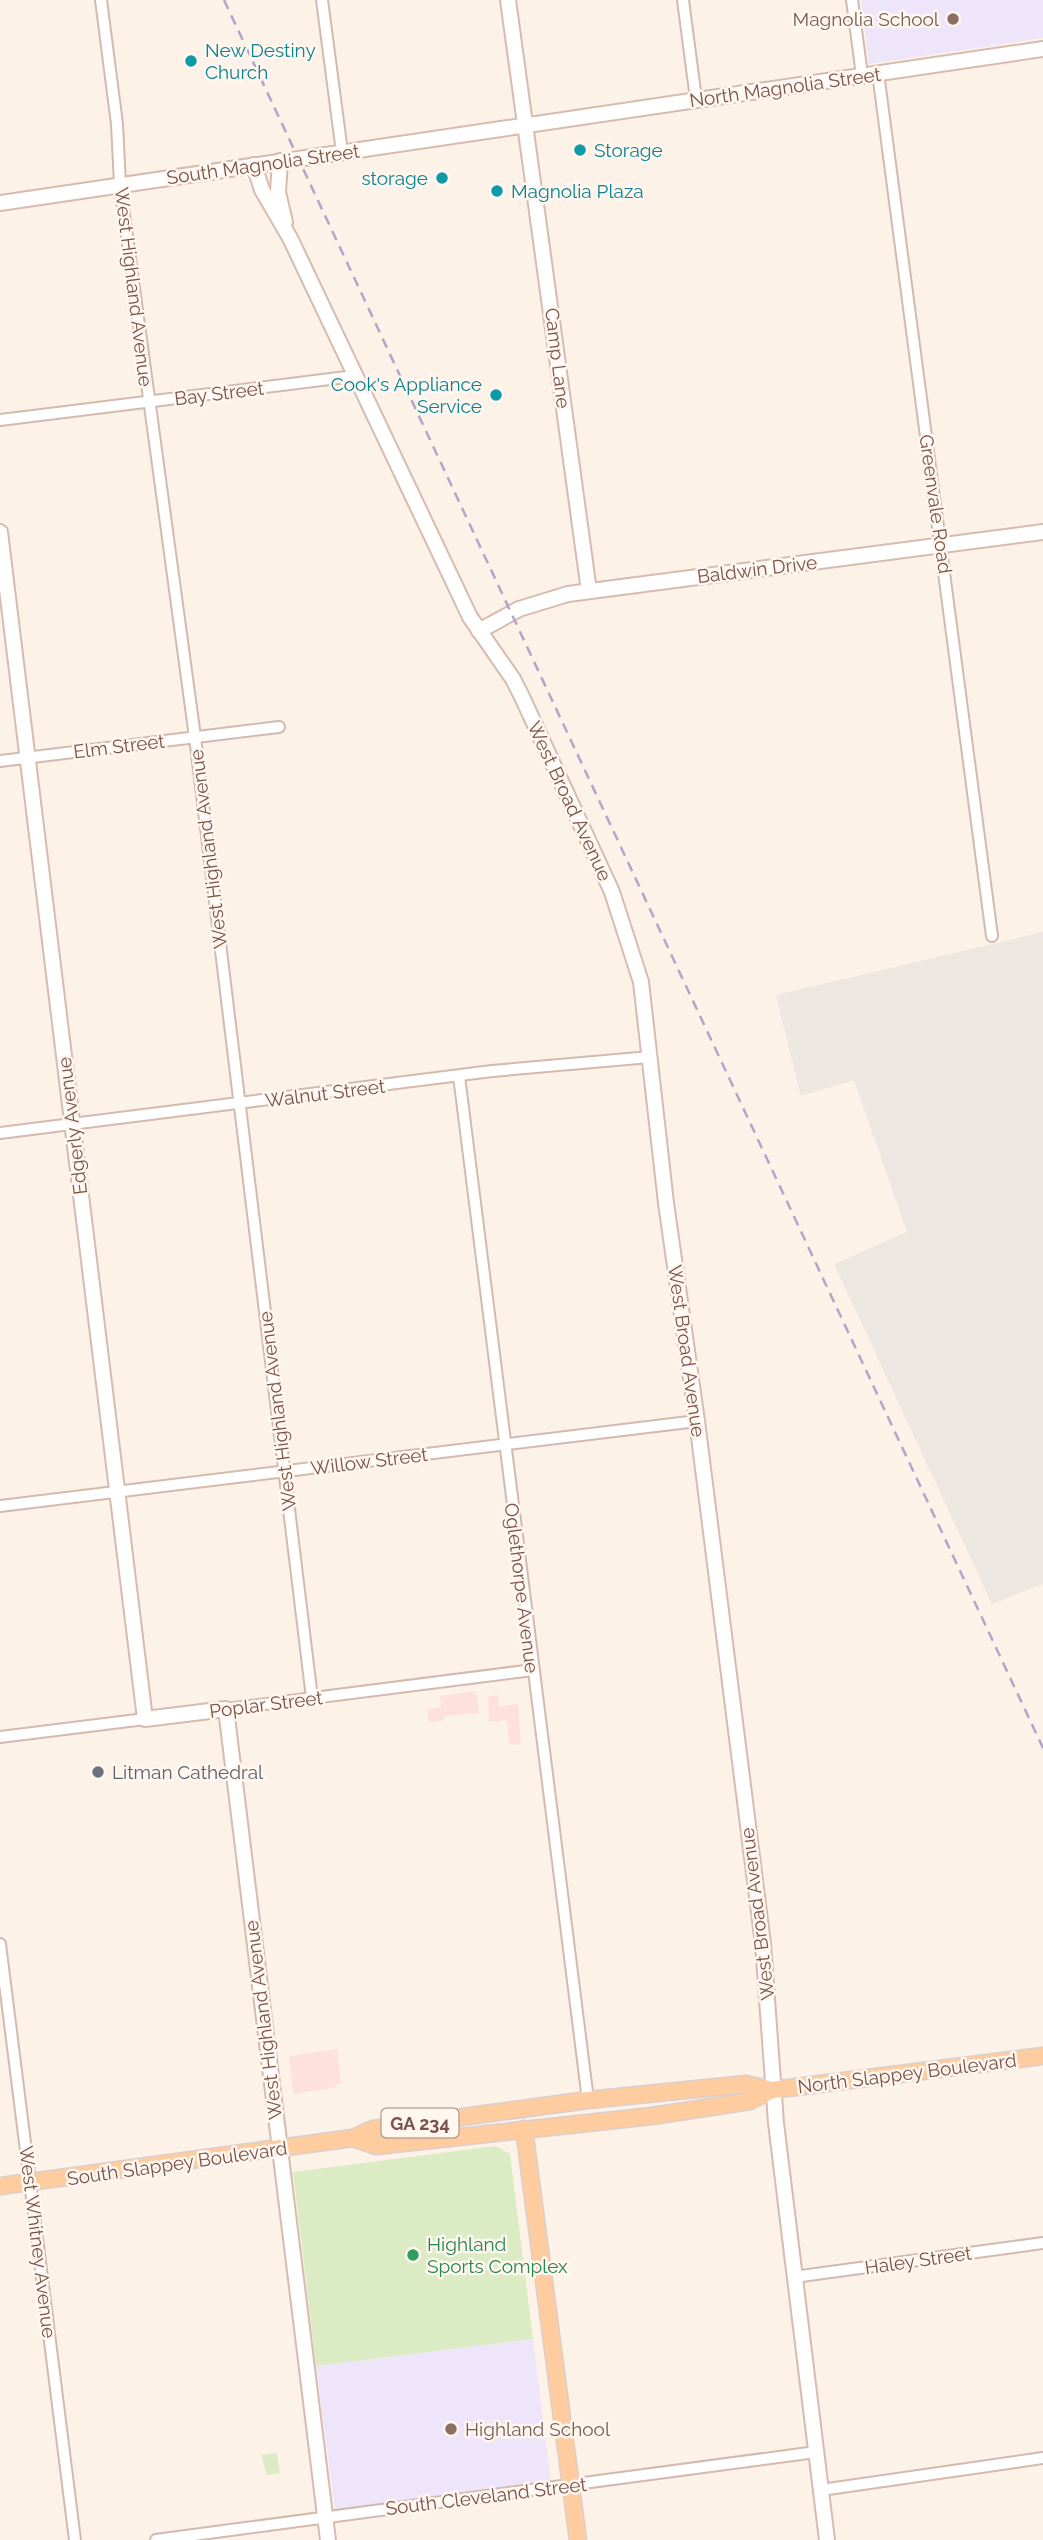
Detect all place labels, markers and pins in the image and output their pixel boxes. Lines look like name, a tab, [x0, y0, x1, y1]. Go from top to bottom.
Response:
place label: Magnolia School	[793, 8, 940, 30]
marker: Magnolia School	[945, 11, 961, 27]
place label: New Destiny Church	[205, 39, 316, 83]
marker: New Destiny Church	[183, 53, 199, 69]
place label: Storage	[594, 139, 663, 161]
marker: Storage	[572, 142, 588, 158]
place label: storage	[361, 167, 428, 189]
marker: storage	[434, 170, 450, 186]
place label: Magnolia Plaza	[511, 180, 644, 202]
marker: Magnolia Plaza	[489, 183, 505, 199]
place label: Cook's Appliance Service	[331, 373, 482, 417]
marker: Cook's Appliance Service	[488, 387, 504, 403]
place label: Litman Cathedral	[112, 1761, 264, 1783]
marker: Litman Cathedral	[90, 1764, 106, 1780]
place label: Highland Sports Complex	[427, 2233, 568, 2277]
marker: Highland Sports Complex	[405, 2247, 421, 2263]
place label: Highland School	[465, 2418, 611, 2440]
marker: Highland School	[443, 2421, 459, 2437]

